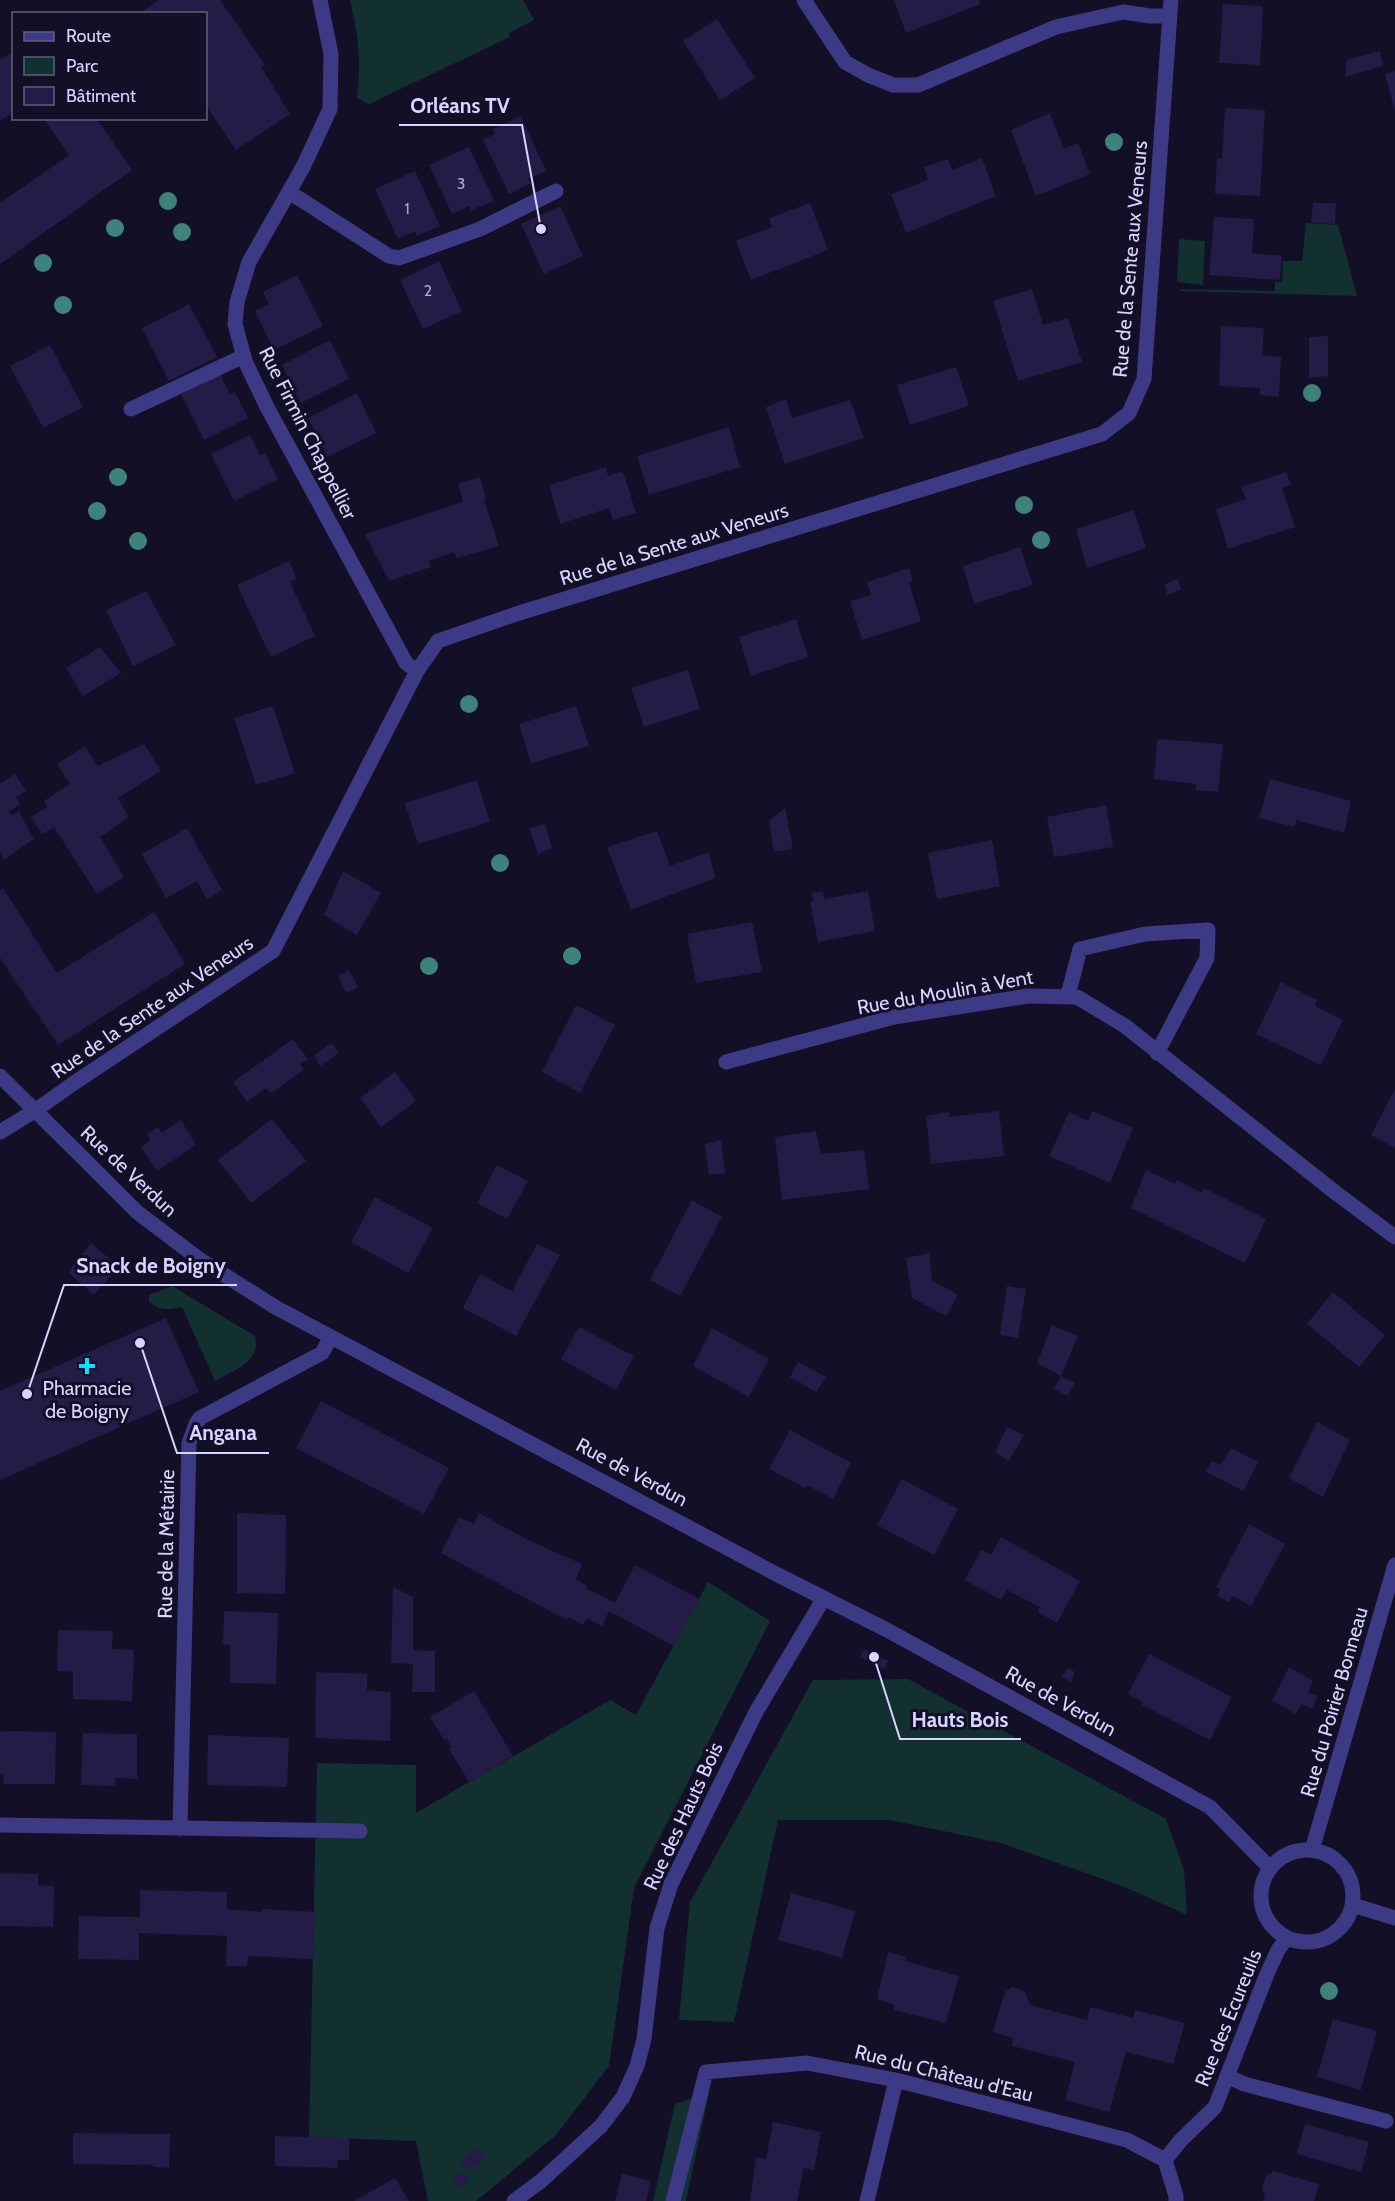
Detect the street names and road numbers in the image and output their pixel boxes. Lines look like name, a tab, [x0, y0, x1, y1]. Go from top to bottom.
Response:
street label: Rue de la Sente aux Veneurs	[1108, 139, 1152, 379]
street label: Rue Firmin Chappellier	[254, 343, 362, 524]
street label: Rue de la Sente aux Veneurs	[557, 498, 791, 590]
street label: Rue de la Sente aux Veneurs	[47, 931, 257, 1083]
street label: Rue du Moulin à Vent	[855, 965, 1035, 1019]
street label: Rue de Verdun	[76, 1120, 182, 1222]
street label: Rue de Verdun	[572, 1433, 692, 1511]
street label: Rue de la Métairie	[153, 1469, 179, 1619]
street label: Rue du Poirier Bonneau	[1295, 1604, 1373, 1800]
street label: Rue de Verdun	[1001, 1661, 1121, 1741]
street label: Rue des Hauts Bois	[638, 1738, 728, 1894]
street label: Rue des Écureuils	[1190, 1946, 1266, 2090]
street label: Rue du Château d'Eau	[852, 2039, 1036, 2107]

